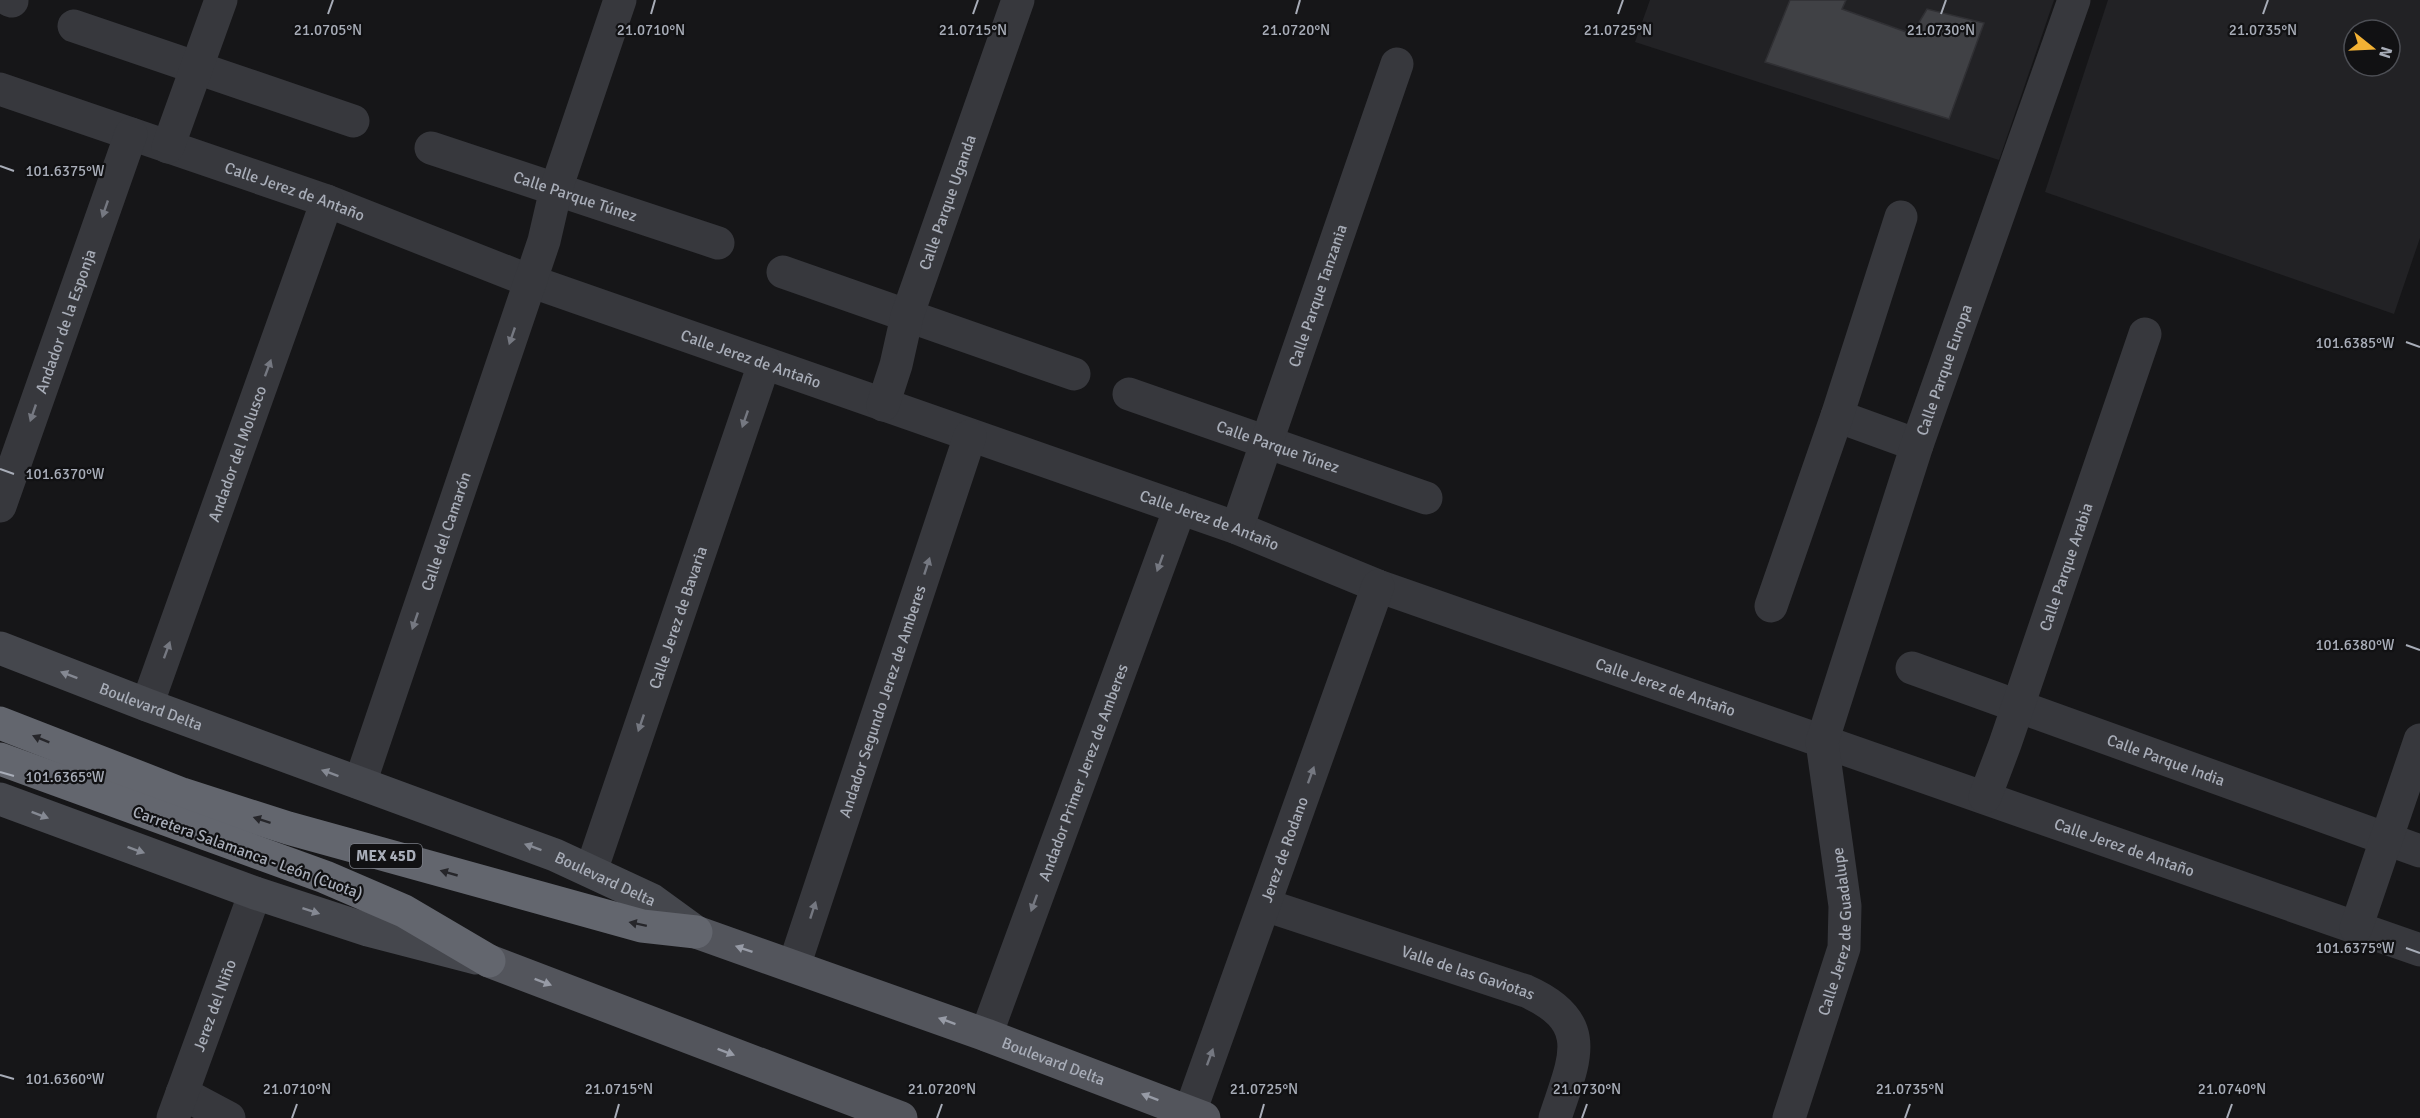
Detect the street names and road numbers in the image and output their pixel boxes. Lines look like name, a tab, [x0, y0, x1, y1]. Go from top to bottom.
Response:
street label: Calle Parque Uganda	[915, 132, 981, 273]
street label: Calle Jerez de Antaño	[222, 158, 367, 226]
street label: Calle Parque Túnez	[511, 167, 639, 226]
street label: Calle Parque Tanzania	[1284, 222, 1352, 370]
street label: Andador de la Esponja	[31, 246, 101, 396]
street label: Calle Parque Europa	[1912, 302, 1977, 438]
street label: Calle Jerez de Antaño	[678, 325, 823, 393]
street label: Andador del Molusco	[204, 383, 271, 525]
street label: Calle Parque Túnez	[1214, 416, 1342, 478]
street label: Calle del Camarón	[417, 469, 476, 593]
street label: Calle Jerez de Antaño	[1137, 486, 1282, 555]
street label: Calle Parque Arabia	[2035, 500, 2098, 634]
street label: Calle Jerez de Bavaria	[645, 544, 712, 692]
street label: Andador Segundo Jerez de Amberes	[835, 583, 931, 820]
street label: Calle Jerez de Antaño	[1593, 654, 1738, 721]
street label: Andador Primer Jerez de Amberes	[1035, 661, 1133, 884]
street label: Boulevard Delta	[96, 678, 205, 736]
street label: Calle Parque India	[2104, 730, 2227, 791]
street label: Jerez de Rodano	[1257, 794, 1313, 905]
street label: Carretera Salamanca - León (Cuota)	[130, 802, 365, 904]
street label: Calle Jerez de Antaño	[2051, 814, 2197, 881]
road number: MEX 45D	[350, 844, 422, 868]
street label: Calle Jerez de Guadalupe	[1814, 846, 1856, 1018]
street label: Boulevard Delta	[551, 847, 659, 911]
street label: Valle de las Gaviotas	[1399, 942, 1538, 1005]
street label: Jerez del Niño	[189, 957, 241, 1054]
street label: Boulevard Delta	[999, 1033, 1108, 1090]

